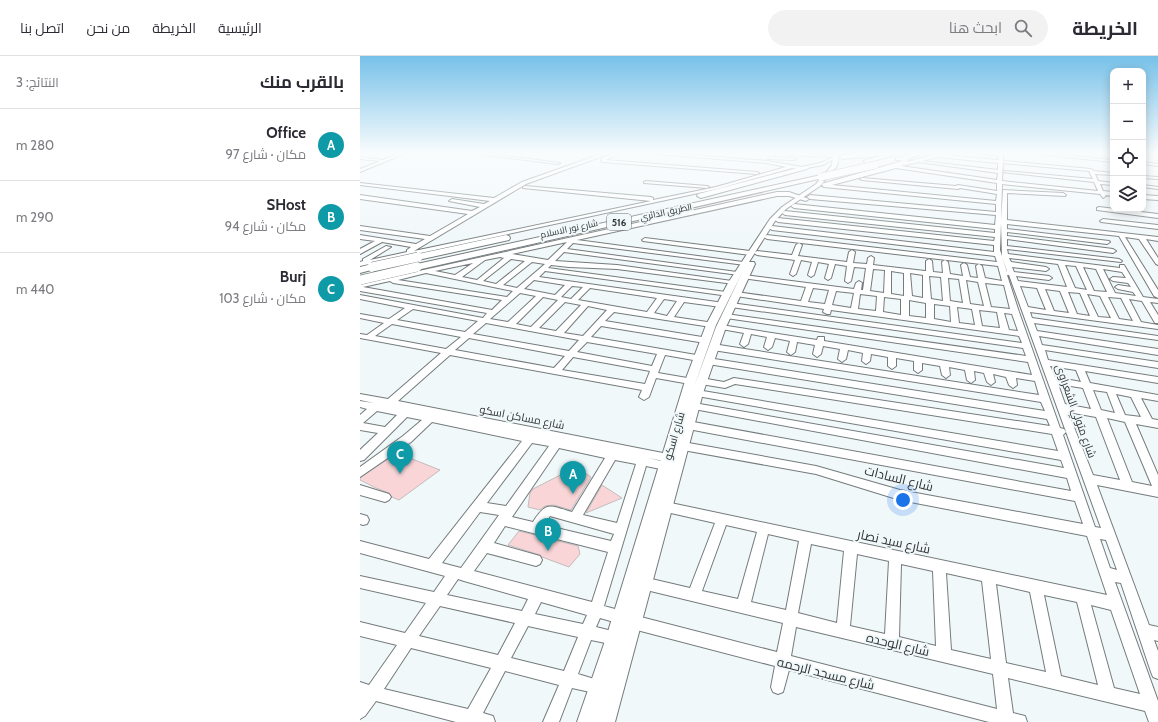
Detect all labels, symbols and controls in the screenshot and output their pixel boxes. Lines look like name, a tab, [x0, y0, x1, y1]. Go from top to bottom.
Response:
search box	[768, 10, 1048, 46]
icon: search	[1012, 17, 1034, 39]
text: الخريطة	[1072, 17, 1138, 40]
text: اتصل بنا	[20, 19, 64, 37]
text: من نحن	[86, 19, 130, 37]
text: الخريطة	[152, 19, 196, 37]
text: الرئيسية	[218, 19, 262, 37]
text: ابحث هنا	[949, 19, 1002, 37]
map controls	[1110, 68, 1146, 212]
button: +	[1110, 68, 1146, 104]
text: بالقرب منك	[260, 72, 344, 92]
text: النتائج: 3	[16, 74, 59, 90]
button: −	[1110, 104, 1146, 140]
text: Office	[266, 124, 306, 142]
text: 280 m	[16, 137, 54, 153]
text: A	[327, 137, 335, 153]
button: locate	[1110, 140, 1146, 176]
text: مكان · شارع 97	[226, 146, 306, 162]
button: layers	[1110, 176, 1146, 212]
text: SHost	[267, 196, 306, 214]
street label: الطريق الدائري	[639, 201, 693, 224]
text: 290 m	[16, 209, 54, 225]
text: B	[327, 209, 335, 225]
road number: 516	[607, 214, 631, 230]
street label: شارع نور الاسلام	[539, 217, 599, 241]
text: مكان · شارع 94	[225, 218, 306, 234]
text: Burj	[280, 268, 306, 286]
text: 440 m	[16, 281, 54, 297]
text: C	[327, 281, 335, 297]
text: مكان · شارع 103	[219, 290, 306, 306]
street label: شارع متولي الشعراوى	[1051, 362, 1099, 460]
street label: شارع مساكن اسكو	[478, 402, 566, 433]
street label: شارع اسكو	[660, 410, 689, 462]
pin: C	[387, 441, 413, 474]
pin: A	[560, 461, 586, 494]
street label: شارع السادات	[863, 462, 935, 495]
your location	[893, 490, 913, 510]
pin: B	[535, 518, 561, 551]
street label: شارع سيد نصار	[855, 525, 932, 558]
street label: شارع الوحده	[865, 629, 931, 660]
street label: شارع مسجد الرحمه	[775, 653, 876, 694]

